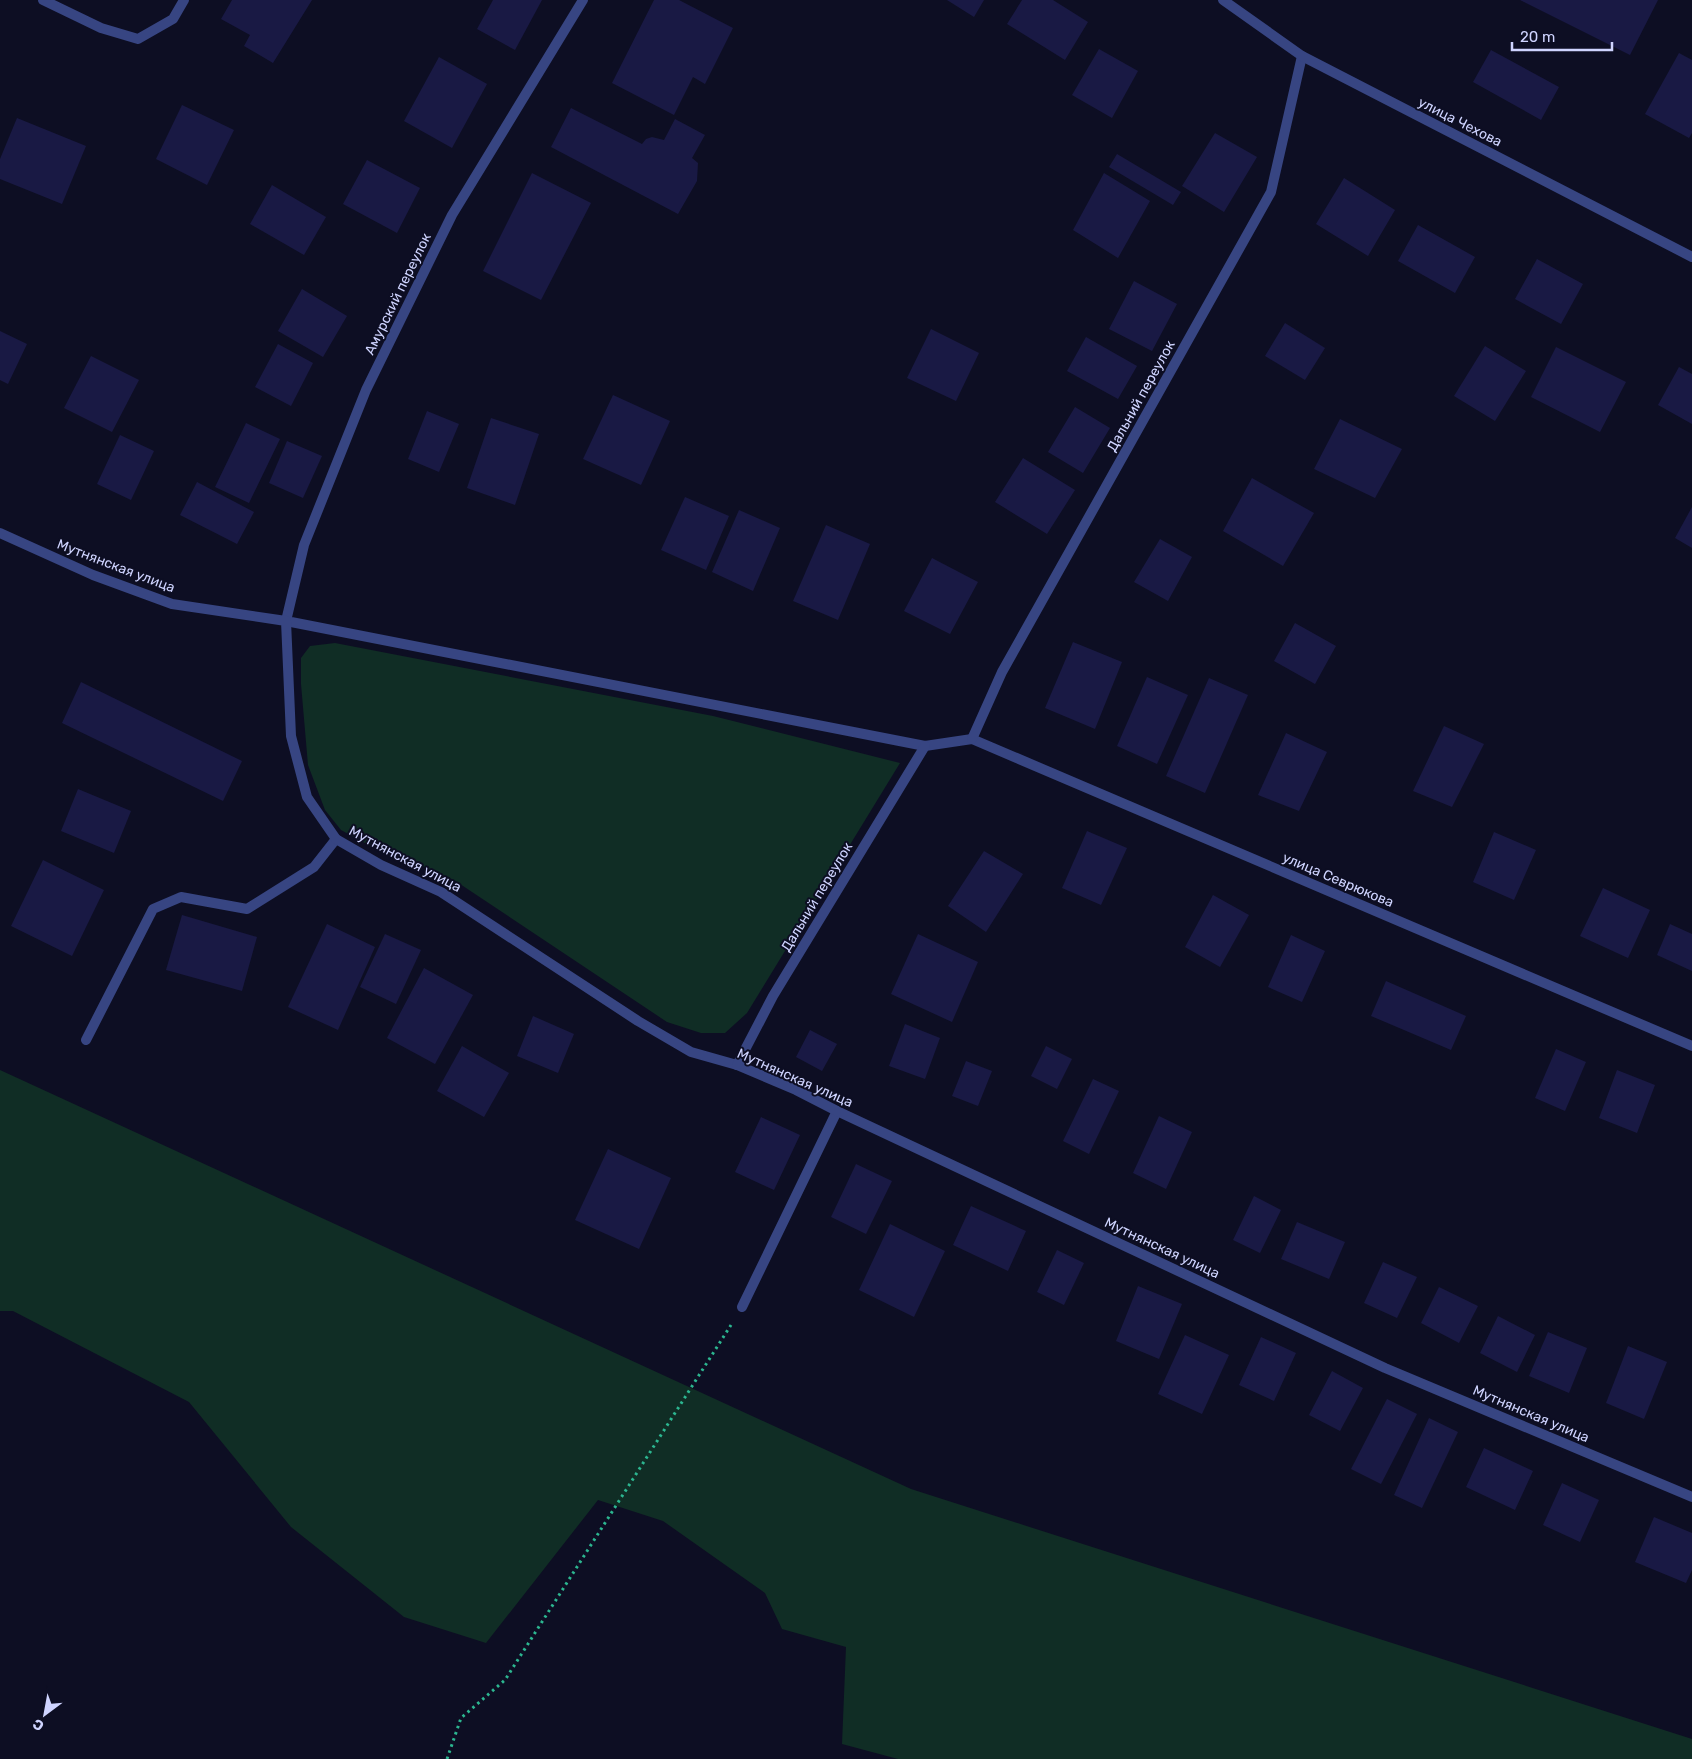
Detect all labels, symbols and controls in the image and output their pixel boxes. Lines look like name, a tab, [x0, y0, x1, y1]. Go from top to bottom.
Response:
scale bar	[1512, 20, 1612, 52]
text: 20 m	[1520, 28, 1555, 46]
street label: улица Чехова	[1415, 94, 1505, 150]
street label: Амурский переулок	[361, 230, 435, 358]
street label: Дальний переулок	[1103, 337, 1179, 455]
street label: Мутнянская улица	[55, 536, 177, 596]
street label: Мутнянская улица	[346, 822, 464, 896]
street label: Дальний переулок	[778, 839, 857, 955]
street label: улица Севрюкова	[1280, 849, 1396, 911]
street label: Мутнянская улица	[734, 1045, 856, 1111]
street label: Мутнянская улица	[1102, 1214, 1222, 1282]
street label: Мутнянская улица	[1470, 1382, 1592, 1446]
north arrow	[20, 1689, 70, 1739]
text: С	[30, 1715, 47, 1734]

